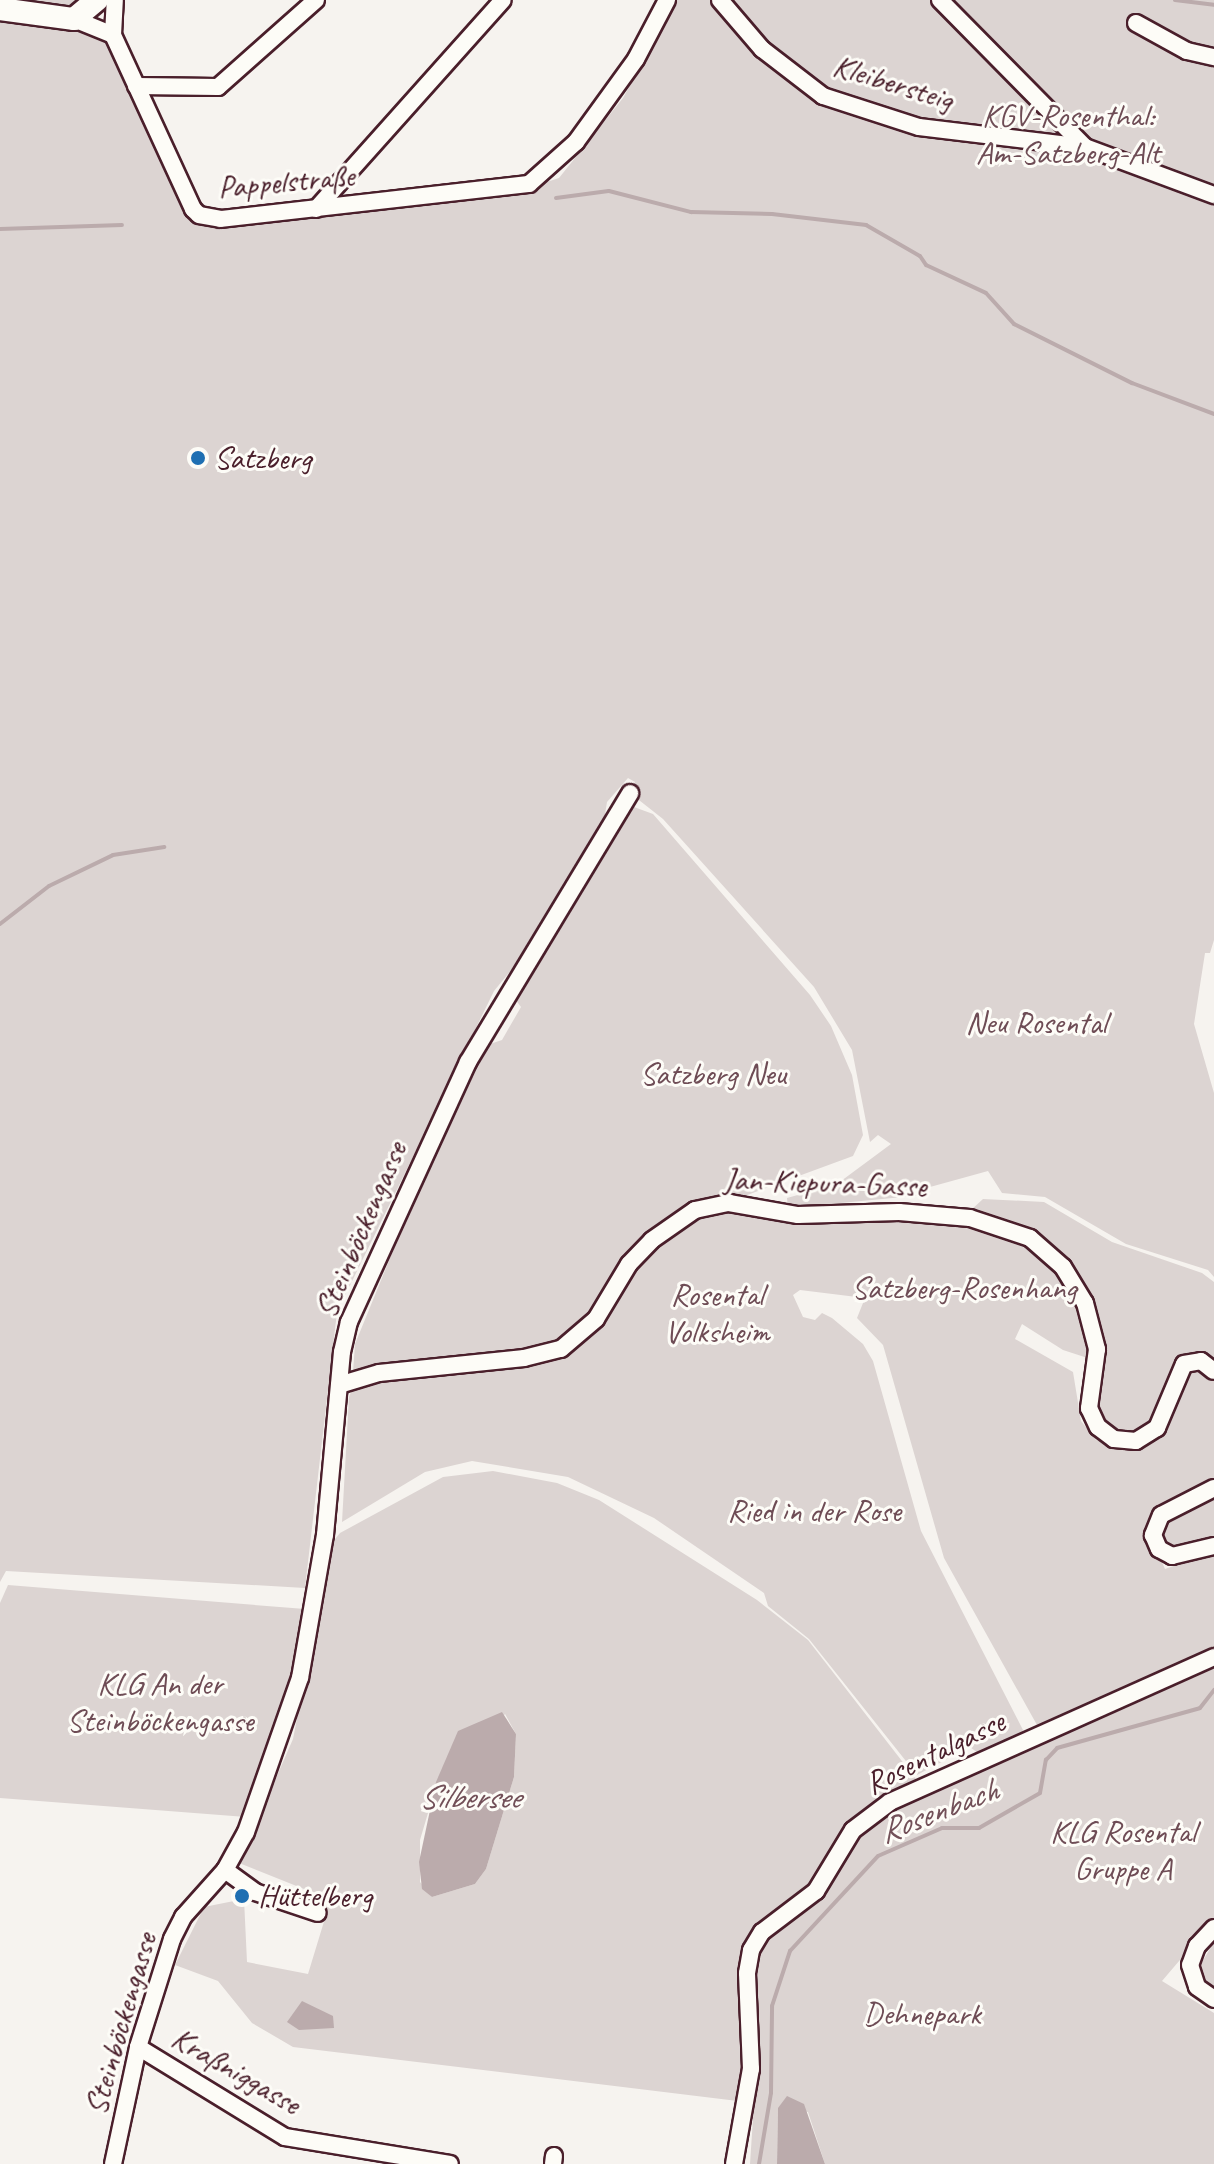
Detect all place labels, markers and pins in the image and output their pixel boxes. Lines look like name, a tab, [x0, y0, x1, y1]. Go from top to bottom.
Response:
place label: Satzberg	[214, 439, 311, 477]
marker: Satzberg	[189, 449, 207, 467]
place label: Hüttelberg	[258, 1877, 372, 1915]
marker: Hüttelberg	[233, 1887, 251, 1905]

